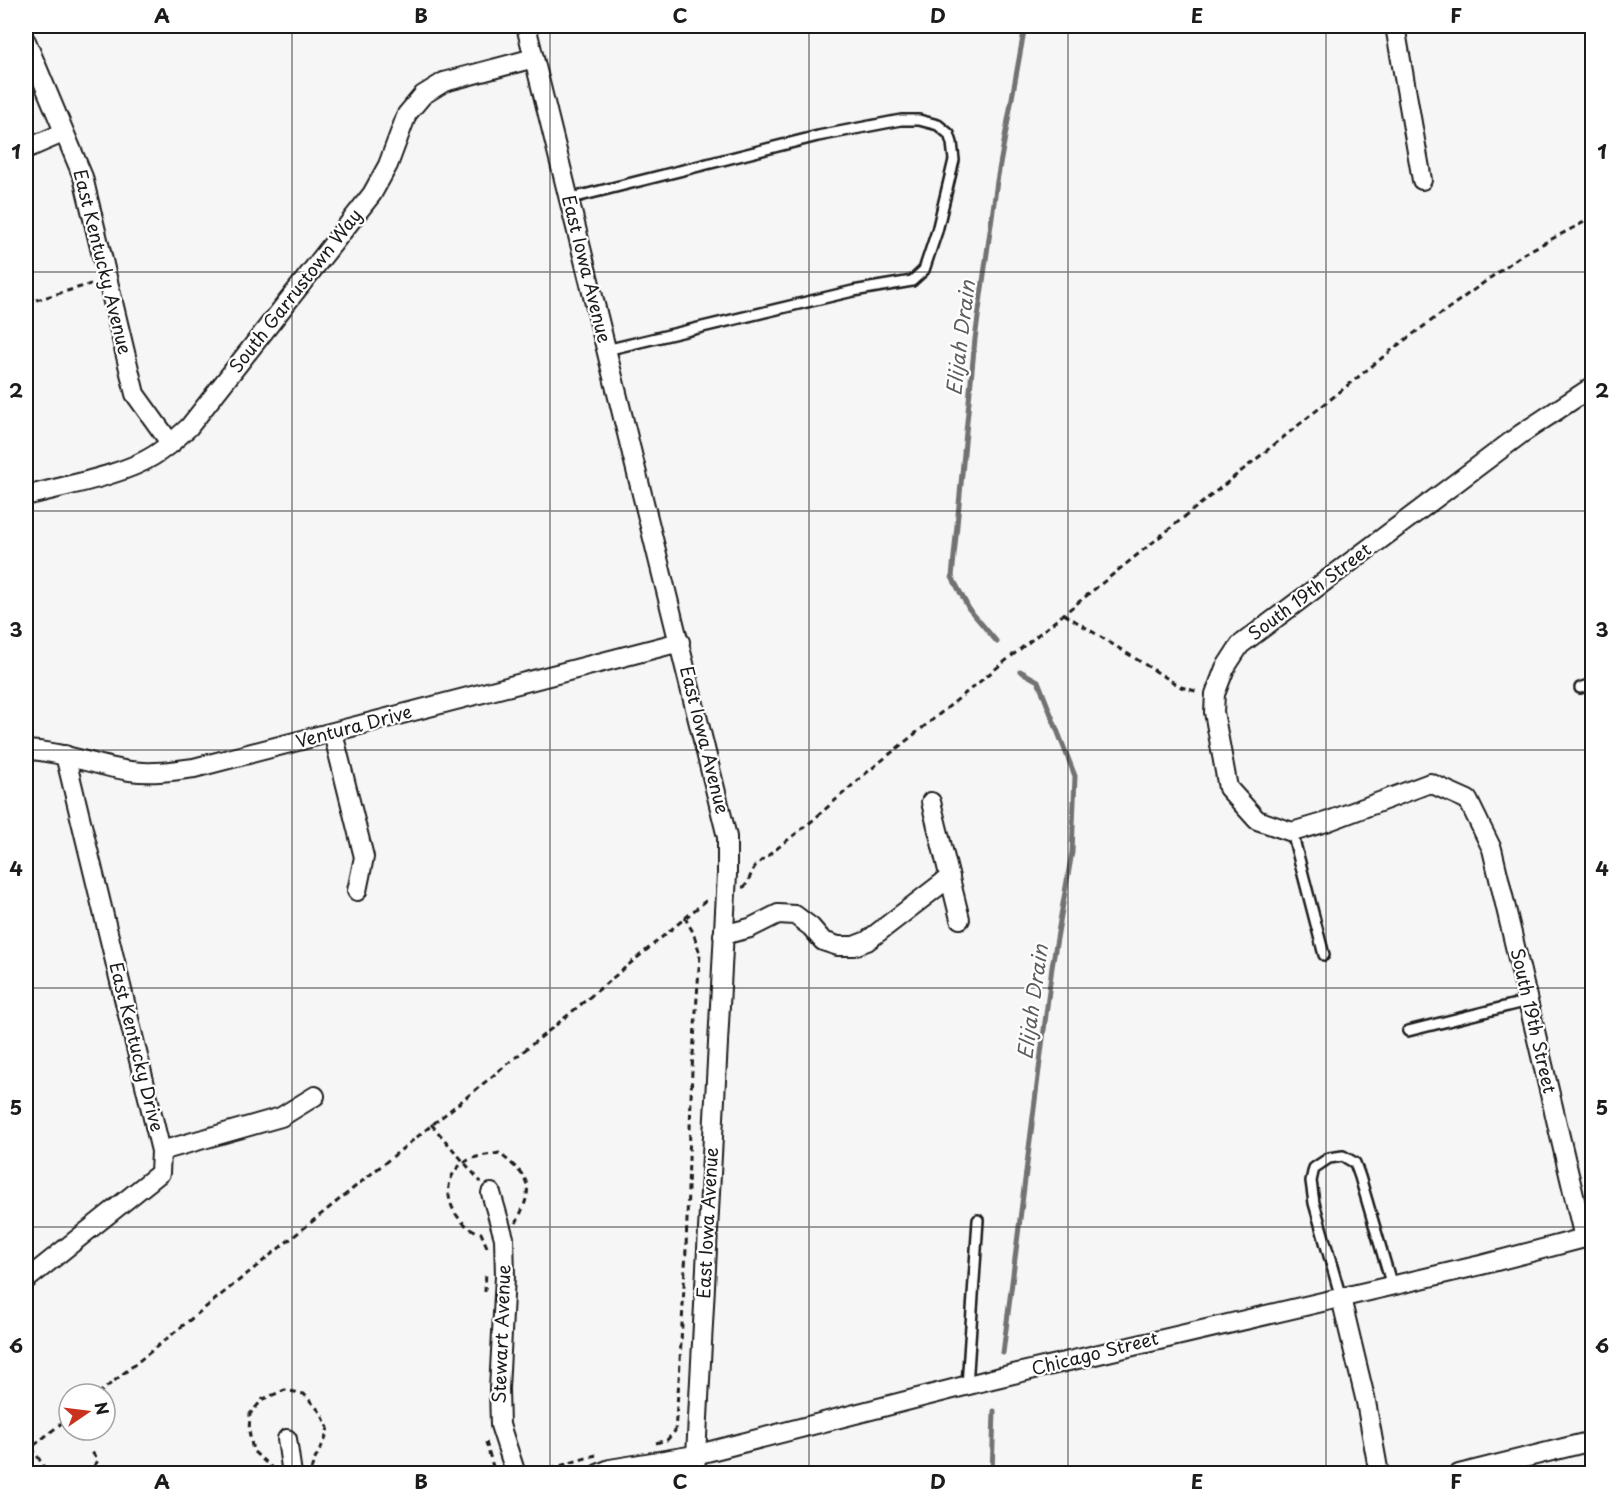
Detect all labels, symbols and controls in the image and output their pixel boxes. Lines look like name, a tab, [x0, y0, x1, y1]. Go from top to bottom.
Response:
text: A	[154, 0, 170, 30]
text: B	[414, 0, 428, 30]
text: C	[672, 0, 688, 30]
text: D	[930, 0, 946, 30]
text: E	[1191, 0, 1203, 30]
text: F	[1450, 0, 1462, 30]
text: 1	[11, 136, 21, 166]
text: 1	[1597, 136, 1607, 166]
street label: East Kentucky Avenue	[67, 166, 140, 357]
street label: East Iowa Avenue	[556, 192, 619, 346]
street label: South Garrustown Way	[222, 202, 368, 378]
water label: Elijah Drain	[938, 278, 982, 397]
text: 2	[9, 375, 23, 405]
text: 2	[1595, 375, 1609, 405]
street label: South 19th Street	[1242, 535, 1376, 646]
text: 3	[9, 614, 23, 644]
text: 3	[1595, 614, 1609, 644]
street label: East Iowa Avenue	[674, 663, 737, 817]
street label: Ventura Drive	[293, 697, 415, 754]
text: 4	[9, 853, 23, 883]
text: 4	[1595, 853, 1609, 883]
water label: Elijah Drain	[1009, 942, 1055, 1061]
street label: South 19th Street	[1505, 946, 1564, 1096]
street label: East Kentucky Drive	[103, 959, 172, 1134]
text: 5	[10, 1092, 22, 1122]
text: 5	[1596, 1092, 1608, 1122]
street label: East Iowa Avenue	[689, 1146, 724, 1299]
street label: Stewart Avenue	[485, 1264, 516, 1404]
street label: Chicago Street	[1028, 1324, 1161, 1381]
text: 6	[9, 1330, 23, 1360]
text: 6	[1595, 1330, 1609, 1360]
north arrow	[57, 1382, 117, 1442]
text: N	[89, 1399, 116, 1417]
text: A	[154, 1466, 170, 1496]
text: B	[414, 1466, 428, 1496]
text: C	[672, 1466, 688, 1496]
text: D	[930, 1466, 946, 1496]
text: E	[1191, 1466, 1203, 1496]
text: F	[1450, 1466, 1462, 1496]

